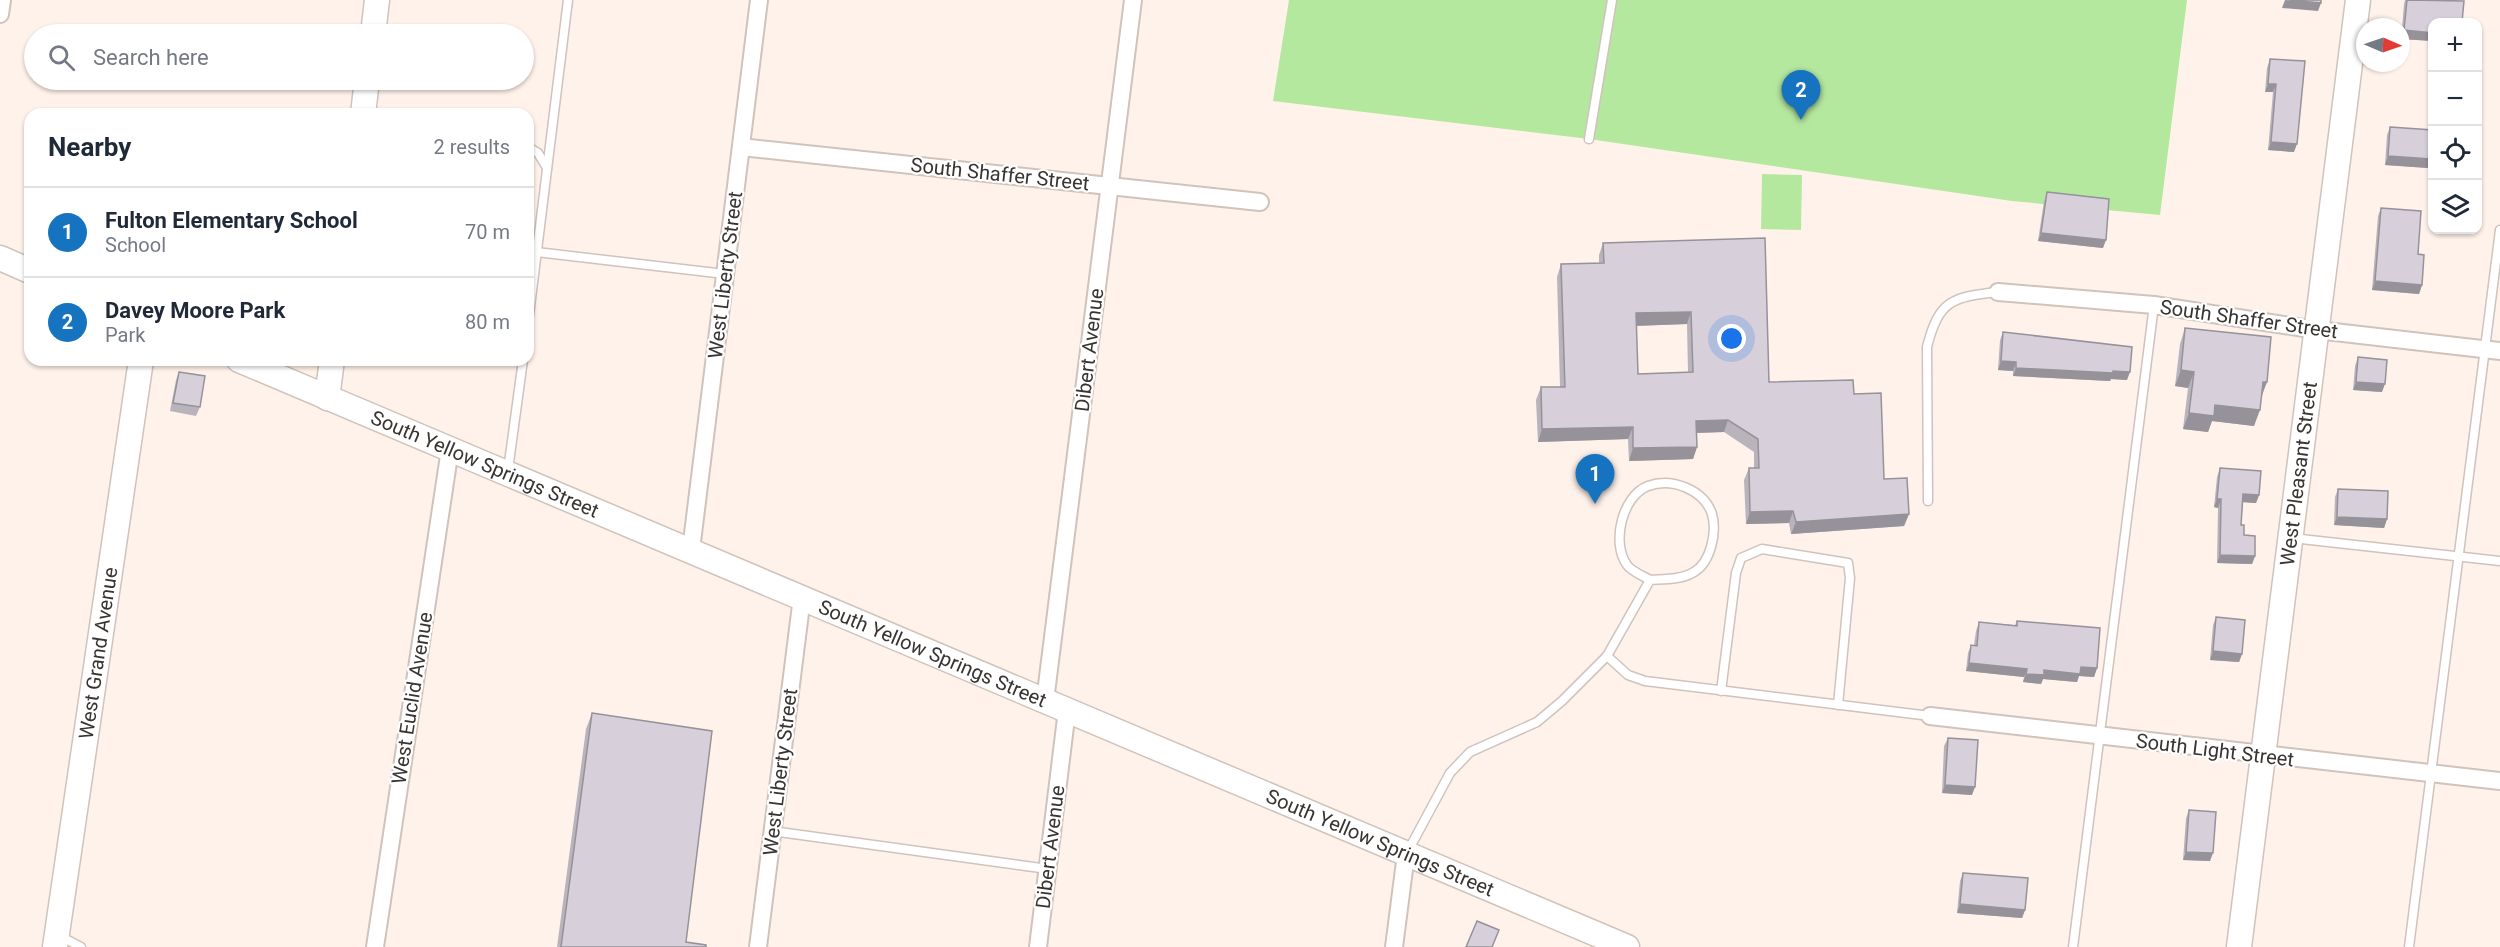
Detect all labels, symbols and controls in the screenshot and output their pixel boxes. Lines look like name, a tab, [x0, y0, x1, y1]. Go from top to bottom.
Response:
north arrow	[2356, 18, 2410, 72]
map controls	[2428, 18, 2482, 234]
button: +	[2428, 18, 2482, 72]
search box	[24, 24, 534, 90]
icon: search	[45, 41, 78, 74]
text: Search here	[93, 45, 209, 70]
pin: 2	[1782, 70, 1820, 120]
button: −	[2428, 72, 2482, 126]
button: locate	[2428, 126, 2482, 180]
text: Nearby	[48, 132, 131, 162]
text: 2 results	[434, 135, 510, 159]
street label: South Shaffer Street	[910, 153, 1090, 195]
button: layers	[2428, 180, 2482, 234]
street label: West Liberty Street	[703, 190, 747, 360]
text: Fulton Elementary School	[105, 208, 358, 233]
text: 1	[62, 220, 73, 244]
text: 70 m	[465, 220, 510, 244]
text: School	[105, 233, 166, 257]
street label: Dibert Avenue	[1070, 287, 1108, 413]
street label: South Shaffer Street	[2159, 295, 2339, 343]
text: Davey Moore Park	[105, 298, 285, 323]
text: 2	[62, 310, 73, 334]
text: 80 m	[465, 310, 510, 334]
text: Park	[105, 323, 145, 347]
your location	[1717, 324, 1746, 353]
street label: West Pleasant Street	[2275, 380, 2322, 567]
street label: South Yellow Springs Street	[367, 405, 602, 523]
pin: 1	[1576, 454, 1614, 504]
street label: West Grand Avenue	[74, 566, 123, 741]
street label: South Yellow Springs Street	[815, 595, 1050, 712]
street label: West Euclid Avenue	[387, 610, 437, 786]
street label: West Liberty Street	[758, 687, 802, 857]
street label: South Light Street	[2135, 728, 2295, 772]
street label: Dibert Avenue	[1031, 784, 1069, 910]
street label: South Yellow Springs Street	[1263, 784, 1498, 901]

